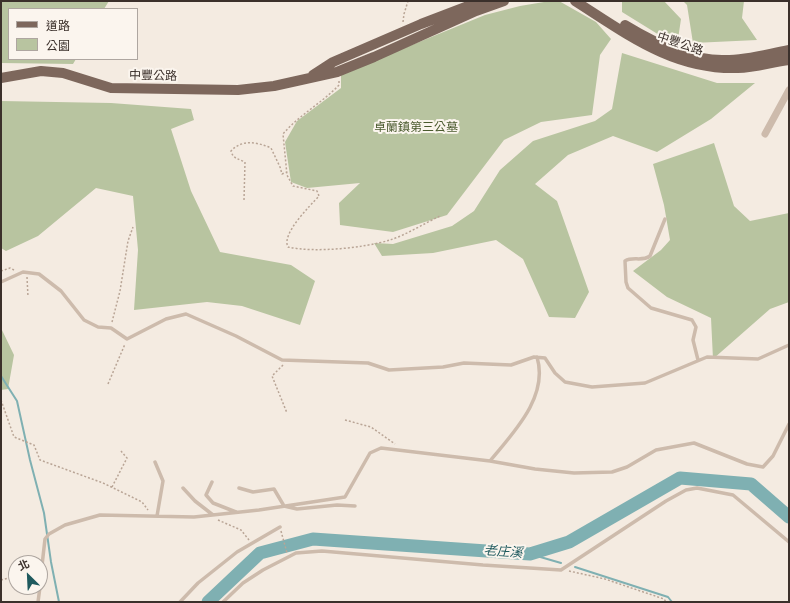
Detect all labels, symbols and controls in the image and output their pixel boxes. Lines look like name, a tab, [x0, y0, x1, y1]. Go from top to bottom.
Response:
legend	[8, 8, 138, 60]
text: 道路	[46, 18, 70, 33]
street label: 中豐公路	[655, 29, 705, 59]
text: 公園	[46, 38, 70, 53]
street label: 中豐公路	[129, 68, 177, 84]
park label: 卓蘭鎮第三公墓	[374, 121, 458, 135]
water label: 老庄溪	[483, 543, 523, 561]
north arrow	[8, 555, 48, 595]
text: 北	[16, 556, 31, 574]

